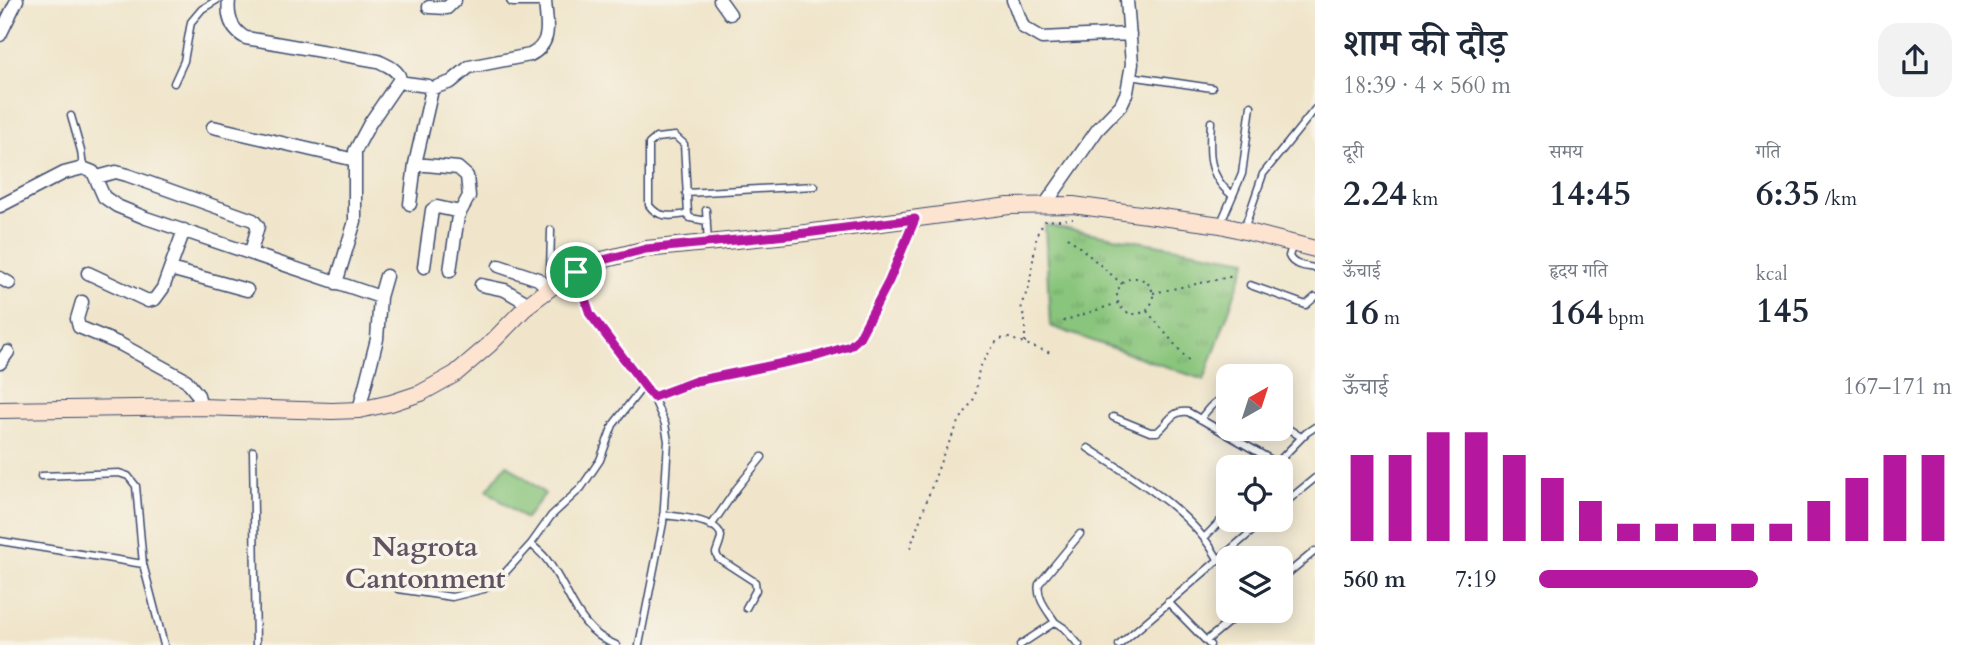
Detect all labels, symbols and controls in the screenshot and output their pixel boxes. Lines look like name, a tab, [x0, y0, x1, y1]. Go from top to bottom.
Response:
text: शाम की दौड़	[1343, 18, 1506, 70]
button: share	[1878, 23, 1952, 97]
text: 18:39 · 4 × 560 m	[1343, 70, 1511, 101]
text: दूरी	[1343, 139, 1364, 165]
text: समय	[1549, 139, 1583, 165]
text: गति	[1756, 139, 1781, 165]
text: 2.24	[1343, 170, 1407, 218]
text: 14:45	[1549, 170, 1631, 218]
text: 6:35	[1756, 170, 1820, 218]
text: km	[1407, 186, 1438, 212]
text: /km	[1820, 186, 1857, 212]
pin	[546, 242, 606, 302]
icon: arrive	[557, 253, 595, 291]
text: ऊँचाई	[1343, 258, 1380, 284]
text: हृदय गति	[1549, 258, 1608, 284]
text: kcal	[1756, 261, 1788, 287]
text: 145	[1756, 287, 1809, 335]
text: 16	[1343, 289, 1379, 337]
text: 164	[1549, 289, 1603, 337]
text: m	[1379, 305, 1400, 331]
text: bpm	[1603, 305, 1645, 331]
north arrow	[1216, 364, 1293, 441]
map controls	[1216, 364, 1293, 623]
text: ऊँचाई	[1343, 371, 1388, 402]
text: 167–171 m	[1843, 371, 1952, 402]
button: locate	[1216, 455, 1293, 532]
district label: Nagrota Cantonment	[345, 528, 505, 598]
button: layers	[1216, 546, 1293, 623]
text: 560 m	[1343, 564, 1406, 595]
text: 7:19	[1455, 564, 1496, 595]

